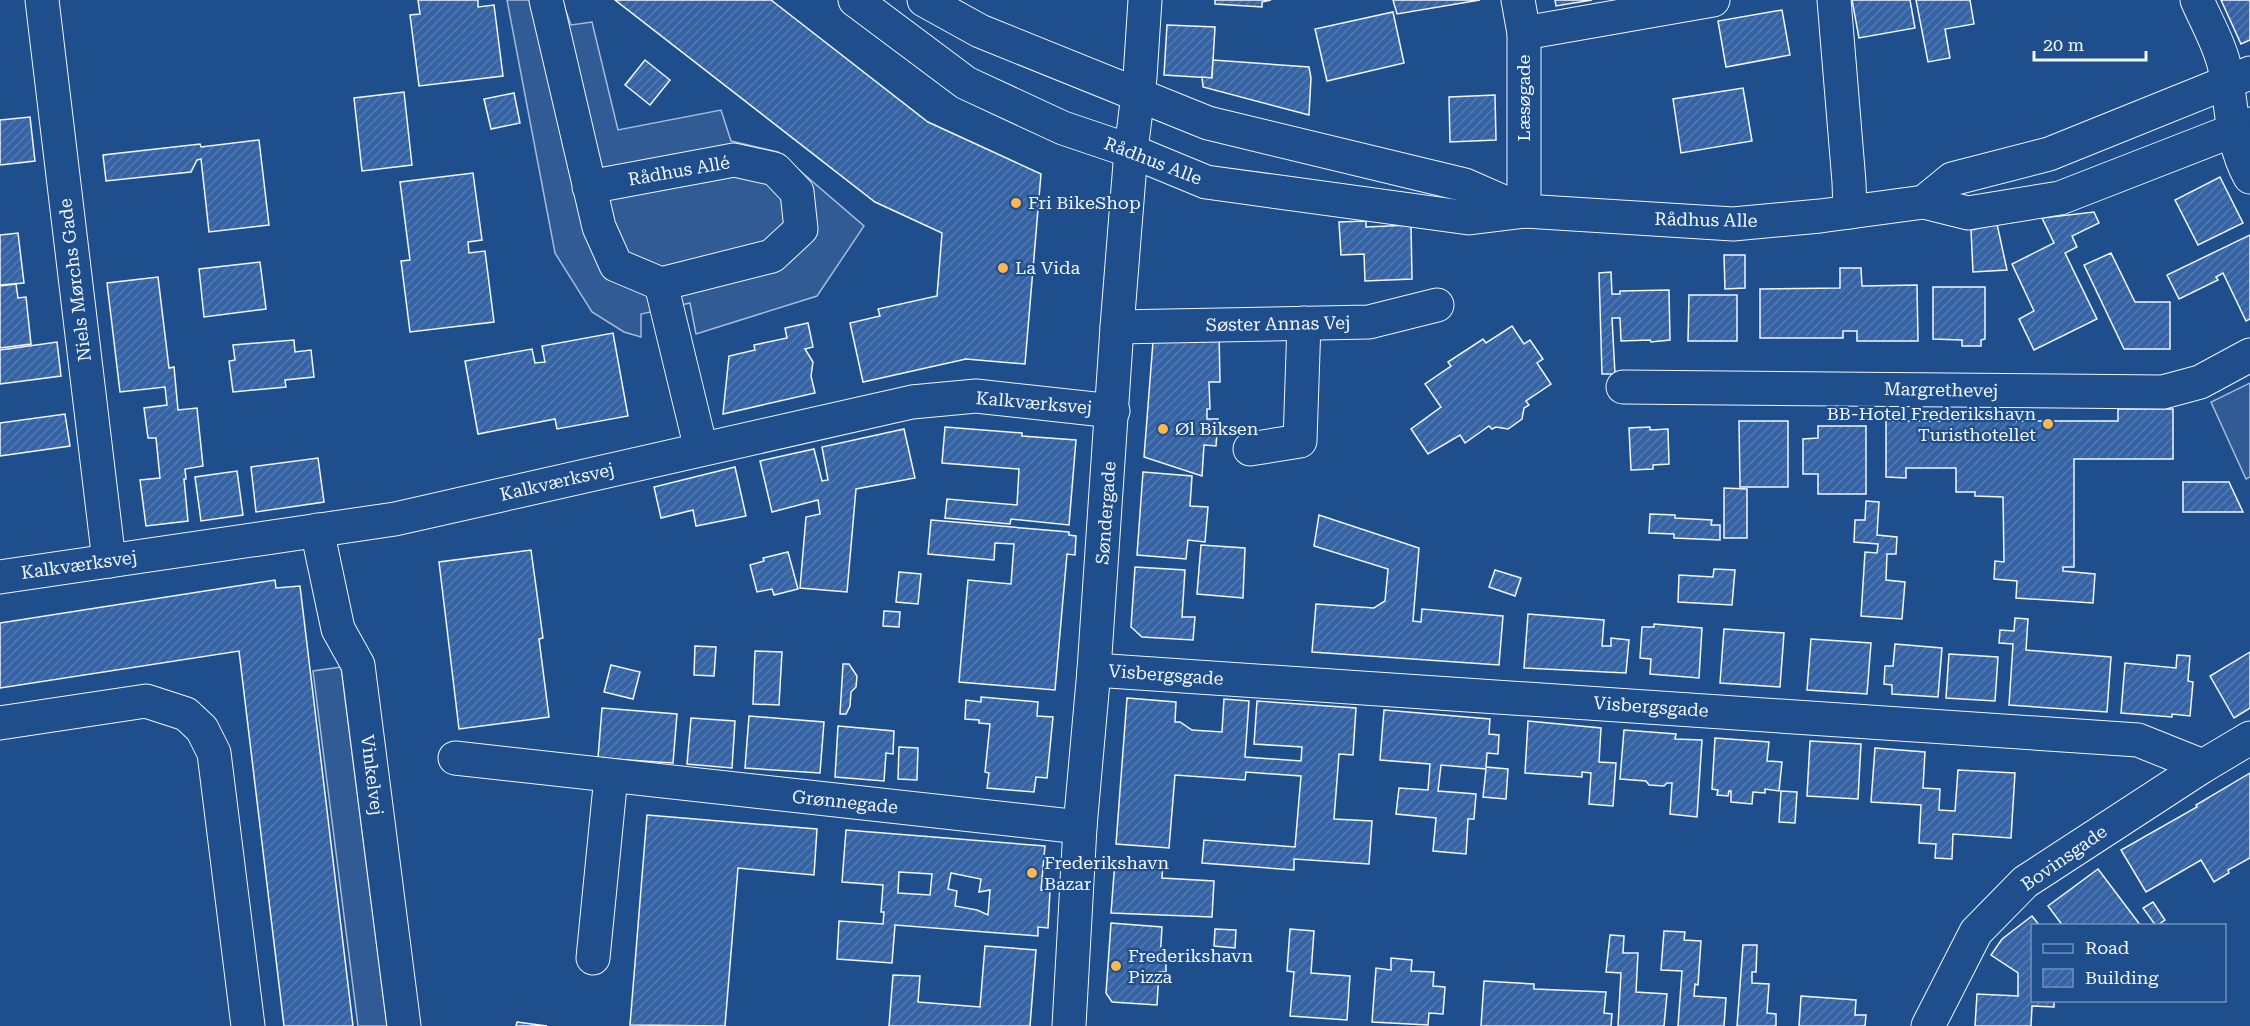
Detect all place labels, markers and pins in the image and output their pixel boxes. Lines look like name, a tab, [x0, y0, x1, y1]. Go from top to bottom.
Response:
place label: Fri BikeShop	[1028, 192, 1141, 213]
marker: Fri BikeShop	[1009, 196, 1023, 210]
place label: La Vida	[1015, 257, 1080, 278]
marker: La Vida	[996, 261, 1010, 275]
place label: BB-Hotel Frederikshavn Turisthotellet	[1827, 403, 2036, 445]
marker: BB-Hotel Frederikshavn Turisthotellet	[2041, 417, 2055, 431]
place label: Øl Biksen	[1175, 418, 1259, 439]
marker: Øl Biksen	[1156, 422, 1170, 436]
place label: Frederikshavn Bazar	[1044, 852, 1170, 894]
marker: Frederikshavn Bazar	[1025, 866, 1039, 880]
place label: Frederikshavn Pizza	[1128, 945, 1254, 987]
marker: Frederikshavn Pizza	[1109, 959, 1123, 973]

